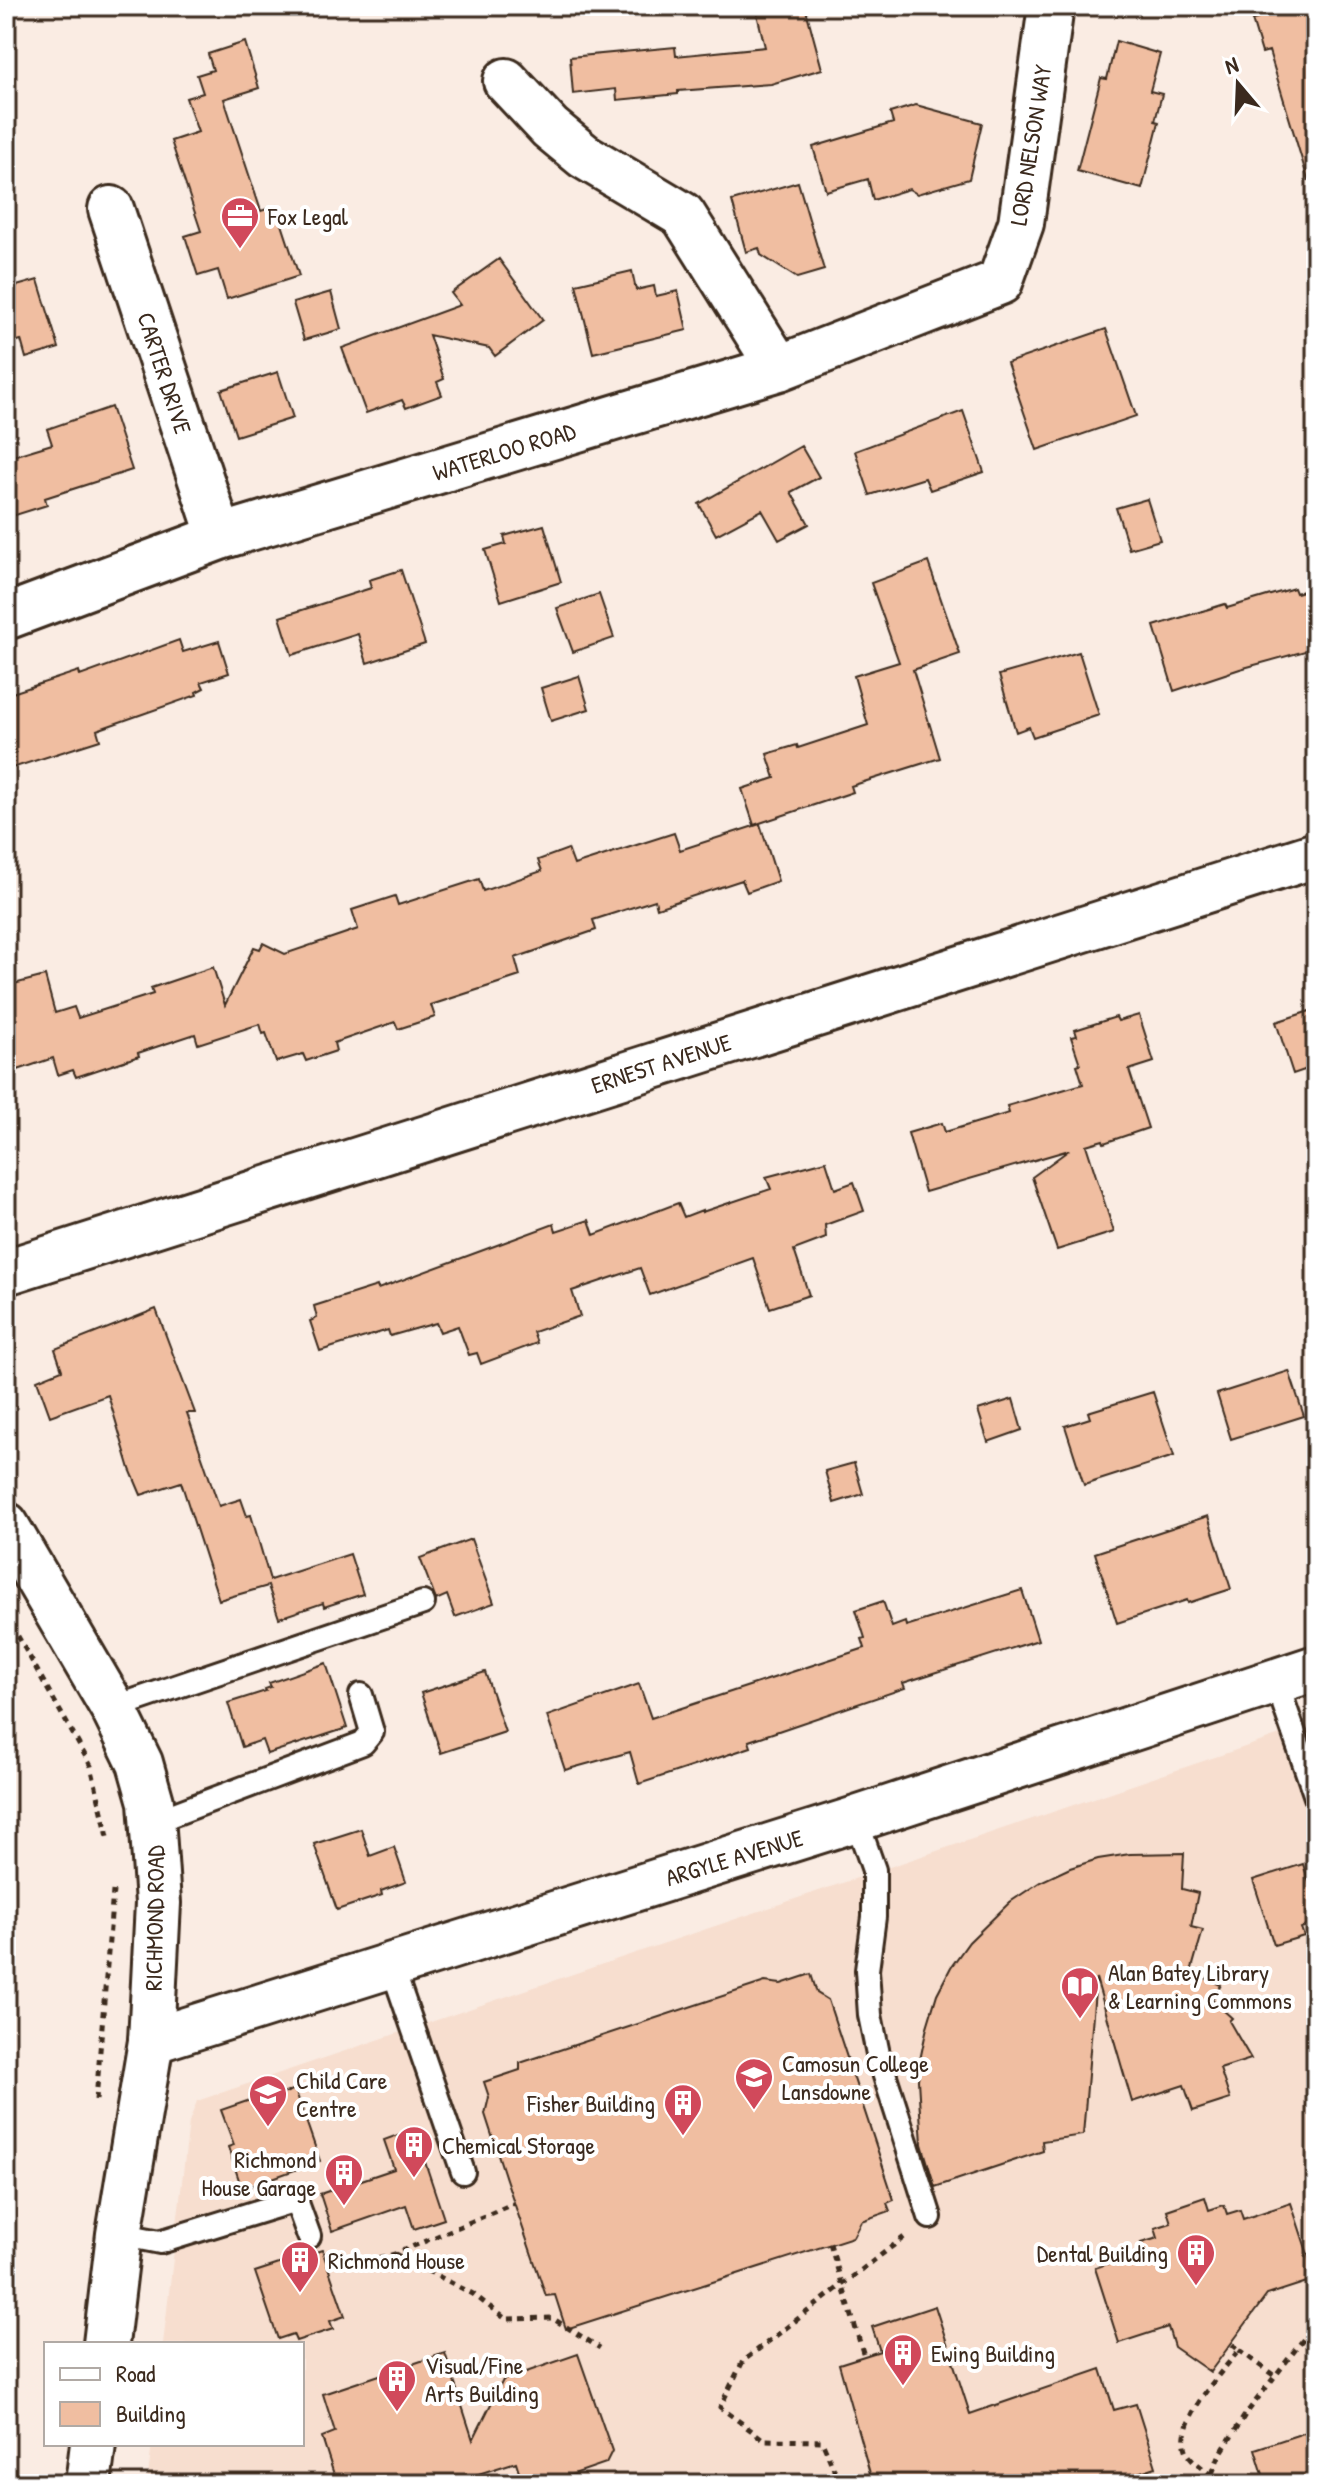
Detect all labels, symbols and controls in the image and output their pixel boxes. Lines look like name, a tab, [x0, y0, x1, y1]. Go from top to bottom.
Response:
north arrow	[1198, 44, 1278, 124]
text: N	[1221, 49, 1242, 81]
street label: LORD NELSON WAY	[1002, 62, 1059, 228]
office icon: Fox Legal	[219, 195, 261, 250]
place label: Fox Legal	[267, 200, 349, 232]
street label: CARTER DRIVE	[130, 308, 200, 438]
street label: WATERLOO ROAD	[429, 414, 580, 488]
street label: ERNEST AVENUE	[587, 1025, 735, 1101]
street label: ARGYLE AVENUE	[661, 1821, 807, 1893]
street label: RICHMOND ROAD	[137, 1844, 171, 1991]
place label: Alan Batey Library & Learning Commons	[1108, 1956, 1292, 2016]
library icon: Alan Batey Library & Learning Commons	[1059, 1965, 1101, 2020]
place label: Camosun College Lansdowne	[782, 2047, 929, 2107]
school or university icon: Camosun College Lansdowne	[733, 2056, 775, 2111]
place label: Child Care Centre	[296, 2064, 388, 2124]
school or university icon: Child Care Centre	[247, 2073, 289, 2128]
building icon: Fisher Building	[662, 2082, 704, 2137]
place label: Fisher Building	[526, 2087, 655, 2119]
building icon: Chemical Storage	[393, 2124, 435, 2179]
place label: Chemical Storage	[442, 2129, 595, 2161]
place label: Richmond House Garage	[201, 2143, 316, 2203]
building icon: Richmond House Garage	[323, 2152, 365, 2207]
building icon: Dental Building	[1175, 2232, 1217, 2287]
place label: Dental Building	[1037, 2237, 1168, 2269]
building icon: Richmond House	[279, 2239, 321, 2294]
place label: Richmond House	[328, 2244, 465, 2276]
building icon: Ewing Building	[882, 2332, 924, 2387]
place label: Ewing Building	[931, 2337, 1055, 2369]
legend	[44, 2342, 304, 2446]
place label: Visual/Fine Arts Building	[425, 2349, 539, 2409]
text: Road	[116, 2357, 155, 2389]
building icon: Visual/Fine Arts Building	[376, 2358, 418, 2413]
text: Building	[116, 2397, 186, 2429]

